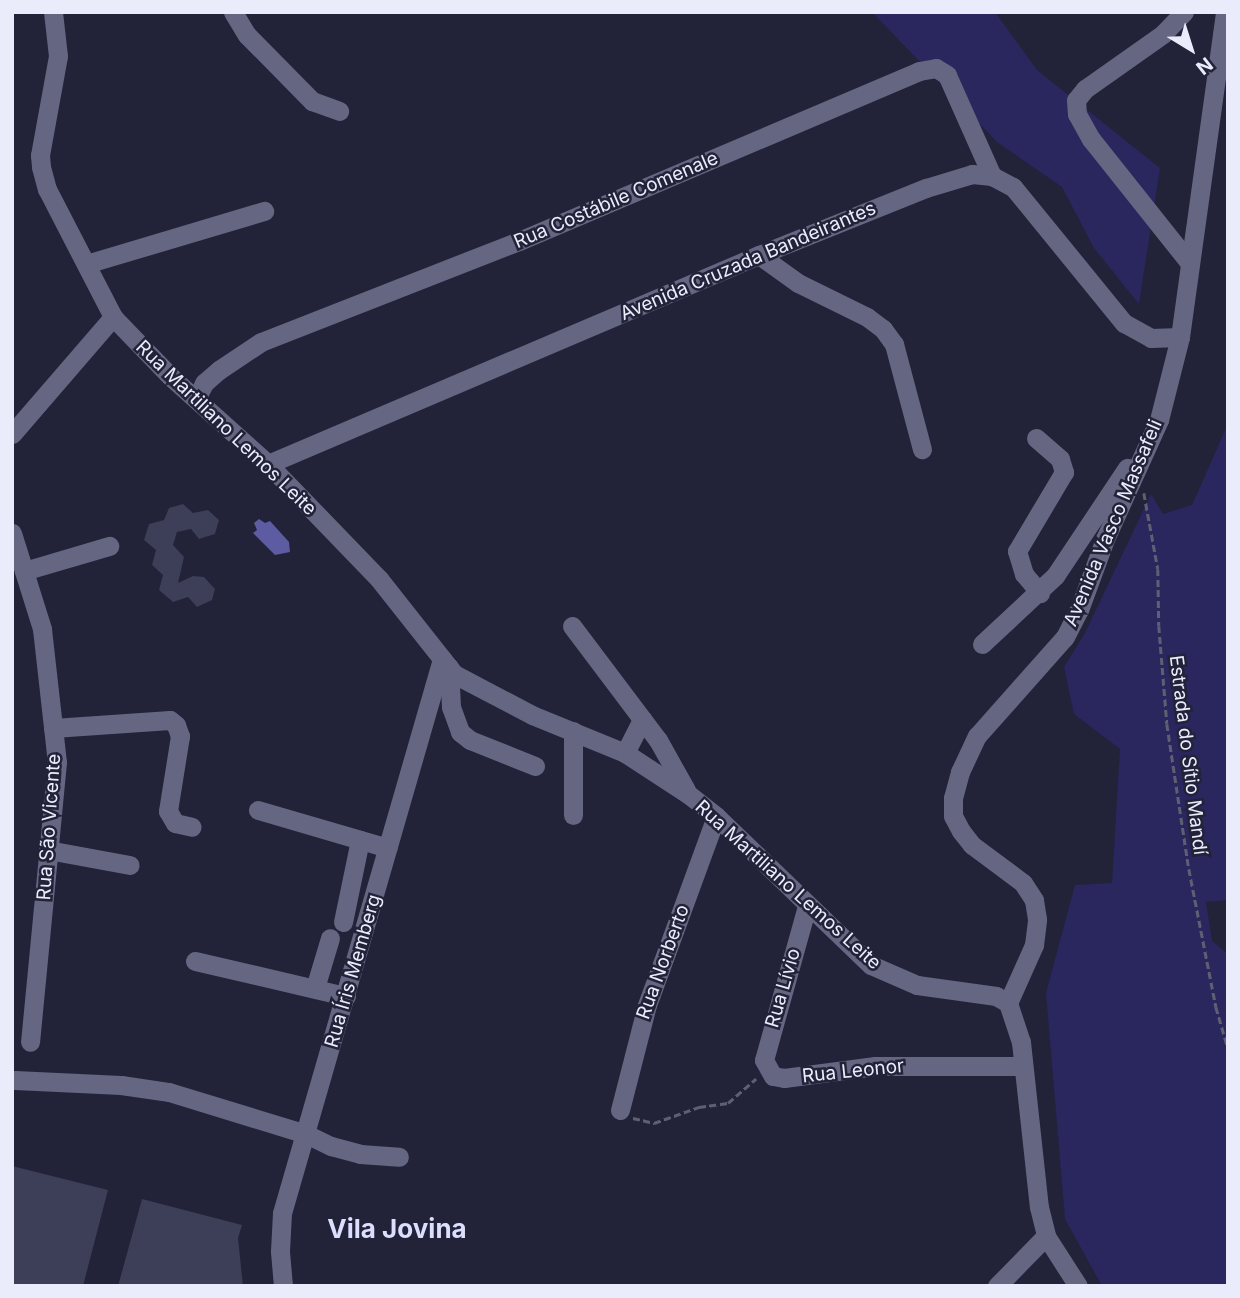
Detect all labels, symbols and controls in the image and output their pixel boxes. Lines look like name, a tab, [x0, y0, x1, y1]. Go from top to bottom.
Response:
north arrow	[1156, 14, 1226, 84]
text: N	[1191, 52, 1217, 79]
street label: Rua Costábile Comenale	[510, 147, 722, 253]
street label: Avenida Cruzada Bandeirantes	[617, 197, 879, 325]
street label: Rua Martiliano Lemos Leite	[131, 336, 321, 520]
street label: Avenida Vasco Massafeli	[1059, 416, 1167, 630]
street label: Estrada do Sítio Mandí	[1164, 654, 1212, 856]
street label: Rua São Vicente	[32, 753, 66, 901]
street label: Rua Martiliano Lemos Leite	[690, 796, 886, 974]
street label: Rua Íris Memberg	[320, 892, 386, 1050]
street label: Rua Norberto	[632, 902, 694, 1022]
street label: Rua Lívio	[761, 946, 805, 1030]
street label: Rua Leonor	[801, 1054, 905, 1088]
district label: Vila Jovina	[327, 1213, 467, 1245]

